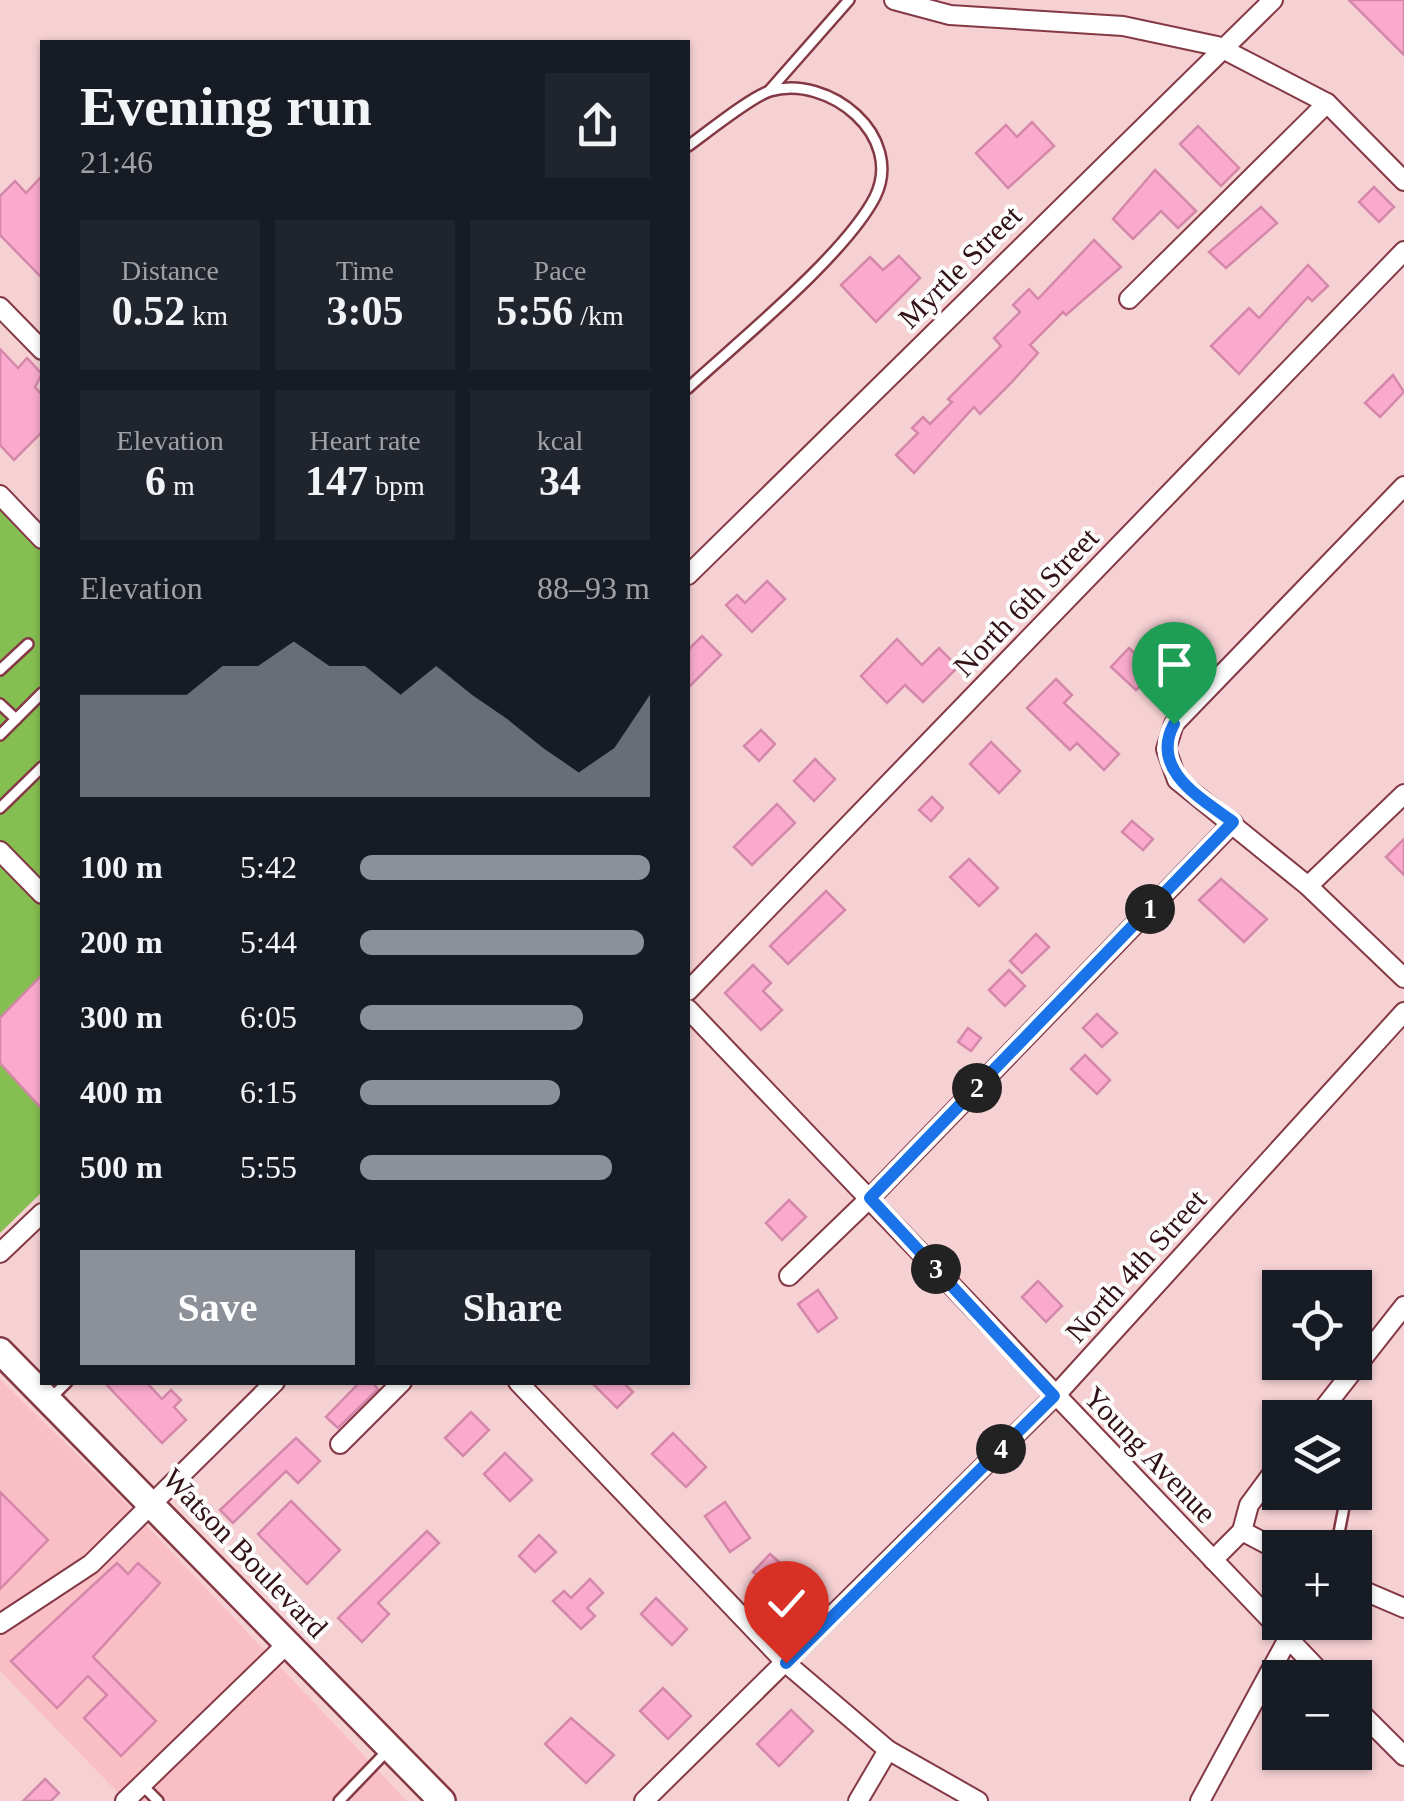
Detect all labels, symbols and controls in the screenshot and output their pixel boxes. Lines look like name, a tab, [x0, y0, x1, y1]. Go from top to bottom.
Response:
button: share	[545, 73, 650, 178]
text: Evening run	[80, 76, 372, 137]
text: 21:46	[80, 144, 153, 180]
street label: Myrtle Street	[892, 198, 1028, 335]
text: Distance	[121, 255, 219, 286]
text: Time	[336, 255, 394, 286]
text: Pace	[534, 255, 586, 286]
text: 0.52	[112, 288, 185, 334]
text: 3:05	[327, 288, 404, 334]
text: 5:56	[496, 288, 573, 334]
text: km	[185, 300, 228, 331]
text: /km	[573, 300, 624, 331]
text: Elevation	[116, 425, 224, 456]
text: Heart rate	[309, 425, 421, 456]
text: kcal	[537, 425, 583, 456]
text: 6	[145, 458, 166, 504]
text: 147	[305, 458, 368, 504]
text: 34	[539, 458, 581, 504]
text: m	[166, 470, 195, 501]
text: bpm	[368, 470, 425, 501]
street label: North 6th Street	[947, 520, 1105, 683]
text: Elevation	[80, 570, 203, 606]
text: 88–93 m	[537, 570, 650, 606]
pin	[1132, 622, 1217, 725]
icon: arrive	[1147, 637, 1202, 692]
text: 100 m	[80, 849, 163, 885]
text: 5:42	[240, 849, 297, 885]
pin: 1	[1125, 884, 1175, 934]
text: 1	[1143, 893, 1157, 924]
text: 200 m	[80, 924, 163, 960]
text: 5:44	[240, 924, 297, 960]
text: 300 m	[80, 999, 163, 1035]
text: 6:05	[240, 999, 297, 1035]
pin: 2	[952, 1063, 1002, 1113]
text: 2	[970, 1072, 984, 1103]
text: 400 m	[80, 1074, 163, 1110]
text: 6:15	[240, 1074, 297, 1110]
text: 500 m	[80, 1149, 163, 1185]
text: 5:55	[240, 1149, 297, 1185]
street label: North 4th Street	[1059, 1182, 1213, 1349]
pin: 3	[911, 1244, 961, 1294]
button: Save	[80, 1250, 355, 1365]
button: Share	[375, 1250, 650, 1365]
text: 3	[929, 1253, 943, 1284]
map controls	[1262, 1270, 1372, 1770]
button: locate	[1262, 1270, 1372, 1380]
street label: Young Avenue	[1078, 1380, 1223, 1529]
button: layers	[1262, 1400, 1372, 1510]
pin: 4	[976, 1424, 1026, 1474]
text: 4	[994, 1433, 1008, 1464]
street label: Watson Boulevard	[156, 1461, 334, 1644]
button: +	[1262, 1530, 1372, 1640]
pin	[744, 1561, 829, 1664]
icon: check	[759, 1576, 814, 1631]
button: −	[1262, 1660, 1372, 1770]

